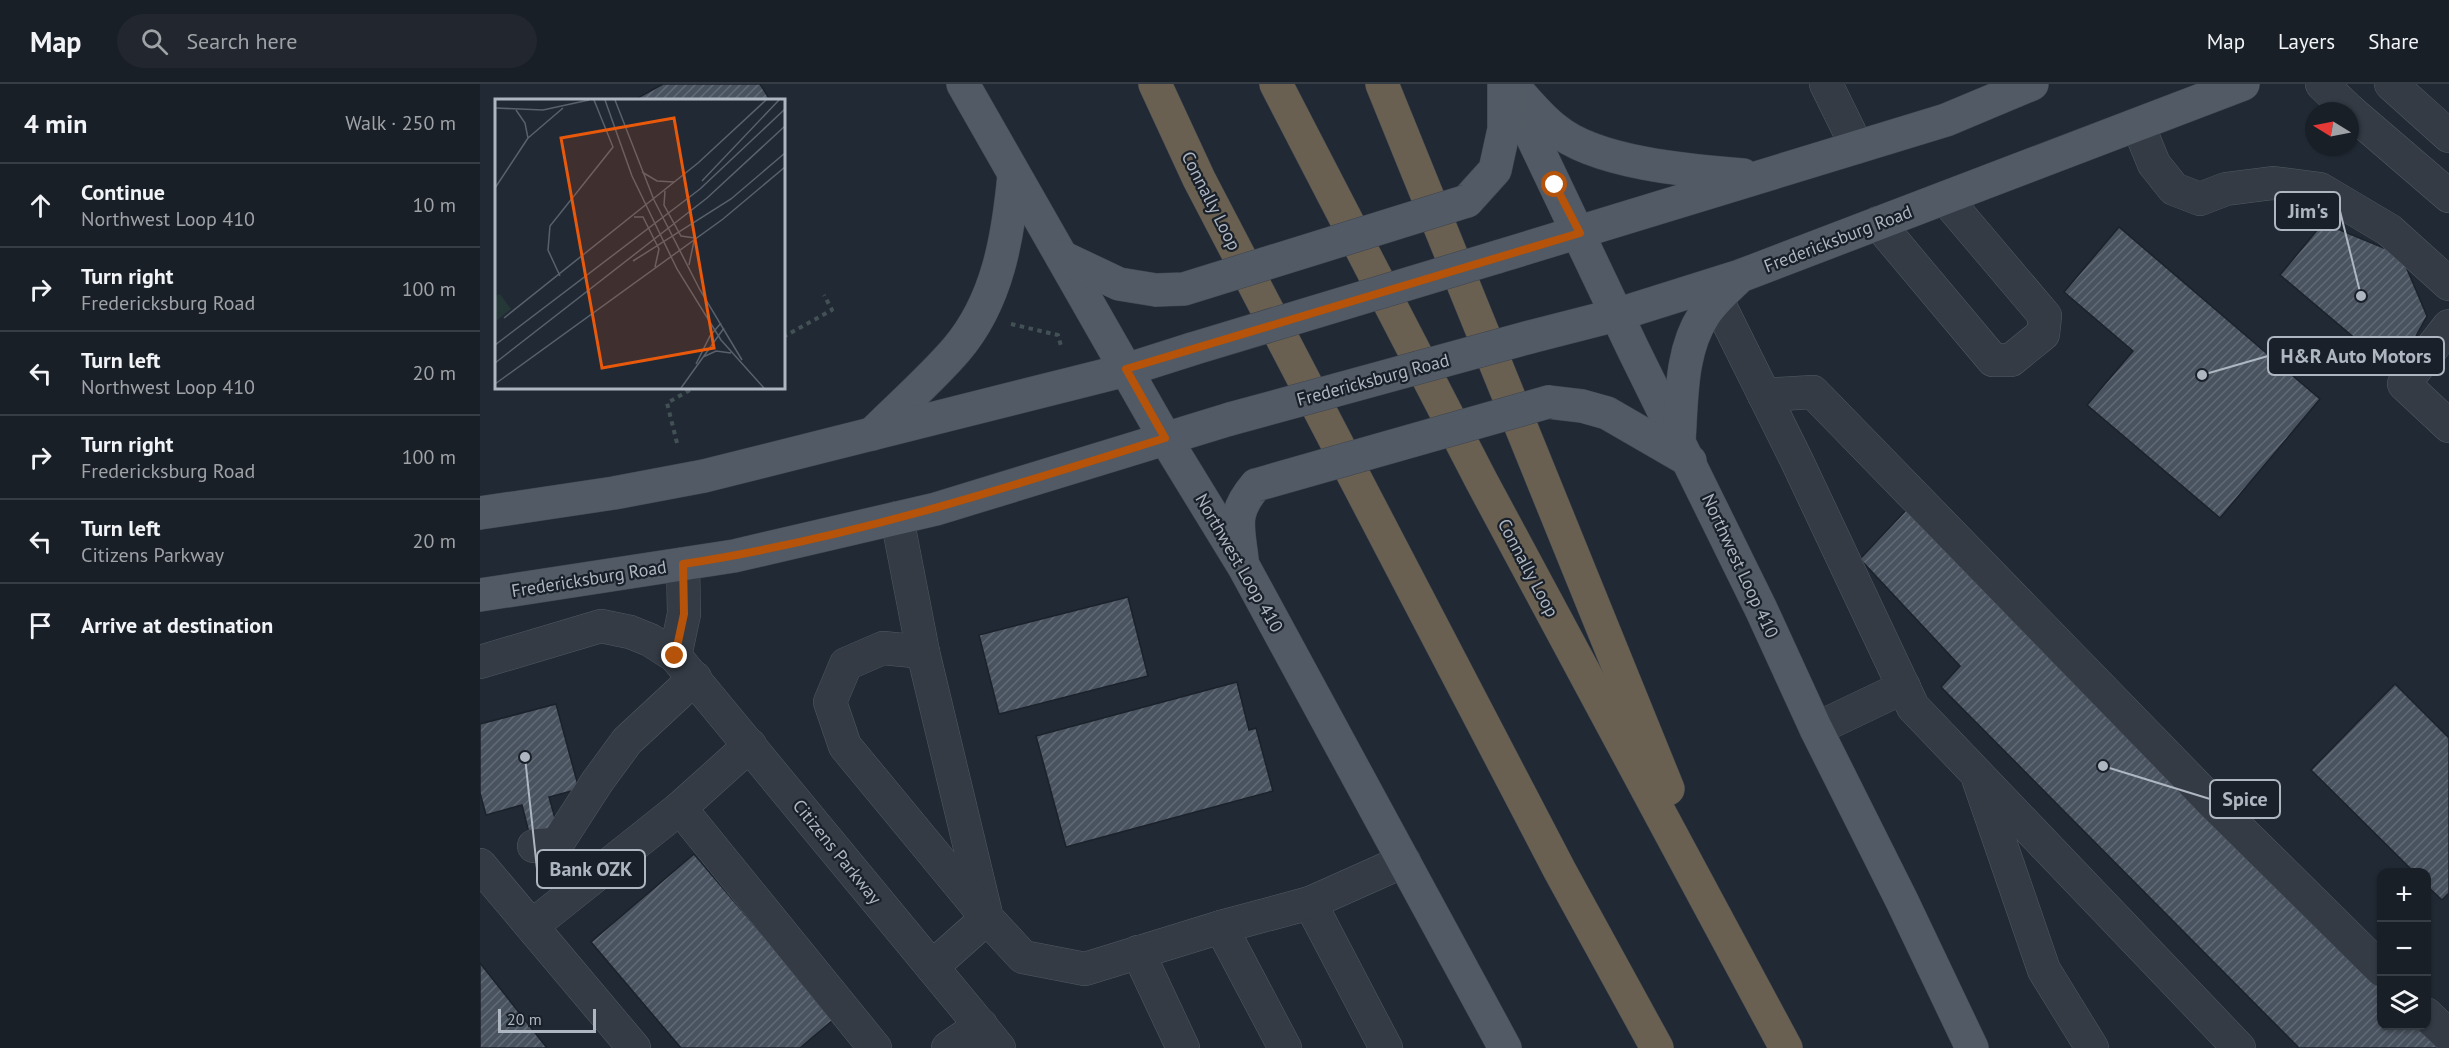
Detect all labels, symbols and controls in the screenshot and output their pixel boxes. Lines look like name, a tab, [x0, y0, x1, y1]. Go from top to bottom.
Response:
search box	[117, 14, 537, 68]
text: Map	[30, 23, 81, 60]
icon: search	[138, 25, 171, 58]
text: Search here	[186, 27, 297, 55]
text: Map	[2207, 28, 2245, 55]
text: Layers	[2278, 28, 2335, 55]
text: Share	[2368, 28, 2419, 55]
inset map	[495, 99, 784, 388]
north arrow	[2305, 102, 2359, 156]
text: 4 min	[24, 107, 87, 140]
text: Walk · 250 m	[345, 110, 456, 136]
street label: Connally Loop	[1177, 147, 1246, 254]
route start	[1541, 171, 1567, 197]
text: Continue	[81, 178, 165, 206]
icon: ahead	[24, 189, 57, 222]
text: 10 m	[413, 192, 456, 218]
callout: Jim's	[2275, 192, 2340, 230]
text: Jim's	[2287, 198, 2328, 224]
street label: Fredericksburg Road	[1761, 200, 1915, 277]
text: Northwest Loop 410	[81, 206, 255, 232]
text: Turn right	[81, 262, 173, 290]
icon: right	[24, 273, 57, 306]
text: 100 m	[402, 276, 456, 302]
text: Fredericksburg Road	[81, 290, 255, 316]
callout: H&R Auto Motors	[2268, 337, 2444, 375]
text: H&R Auto Motors	[2281, 343, 2431, 369]
text: Turn left	[81, 346, 161, 374]
street label: Fredericksburg Road	[1294, 348, 1452, 411]
icon: left	[24, 357, 57, 390]
text: 20 m	[413, 360, 456, 386]
text: Northwest Loop 410	[81, 374, 255, 400]
text: Turn right	[81, 430, 173, 458]
icon: right	[24, 441, 57, 474]
text: 100 m	[402, 444, 456, 470]
text: Fredericksburg Road	[81, 458, 255, 484]
street label: Northwest Loop 410	[1190, 489, 1289, 636]
street label: Northwest Loop 410	[1697, 490, 1784, 642]
text: Turn left	[81, 514, 161, 542]
street label: Connally Loop	[1493, 515, 1564, 621]
icon: left	[24, 525, 57, 558]
text: 20 m	[413, 528, 456, 554]
text: Citizens Parkway	[81, 542, 224, 568]
street label: Fredericksburg Road	[510, 555, 668, 602]
icon: arrive	[24, 609, 57, 642]
text: Arrive at destination	[81, 611, 273, 639]
route end	[661, 642, 687, 668]
callout: Spice	[2210, 780, 2280, 818]
text: Spice	[2222, 786, 2268, 812]
street label: Citizens Parkway	[788, 794, 887, 909]
callout: Bank OZK	[537, 850, 645, 888]
text: Bank OZK	[550, 856, 633, 882]
map controls	[2377, 868, 2431, 1030]
button: +	[2377, 868, 2431, 922]
button: −	[2377, 922, 2431, 976]
button: layers	[2377, 976, 2431, 1030]
scale bar	[498, 1006, 596, 1034]
text: 20 m	[507, 1009, 542, 1029]

